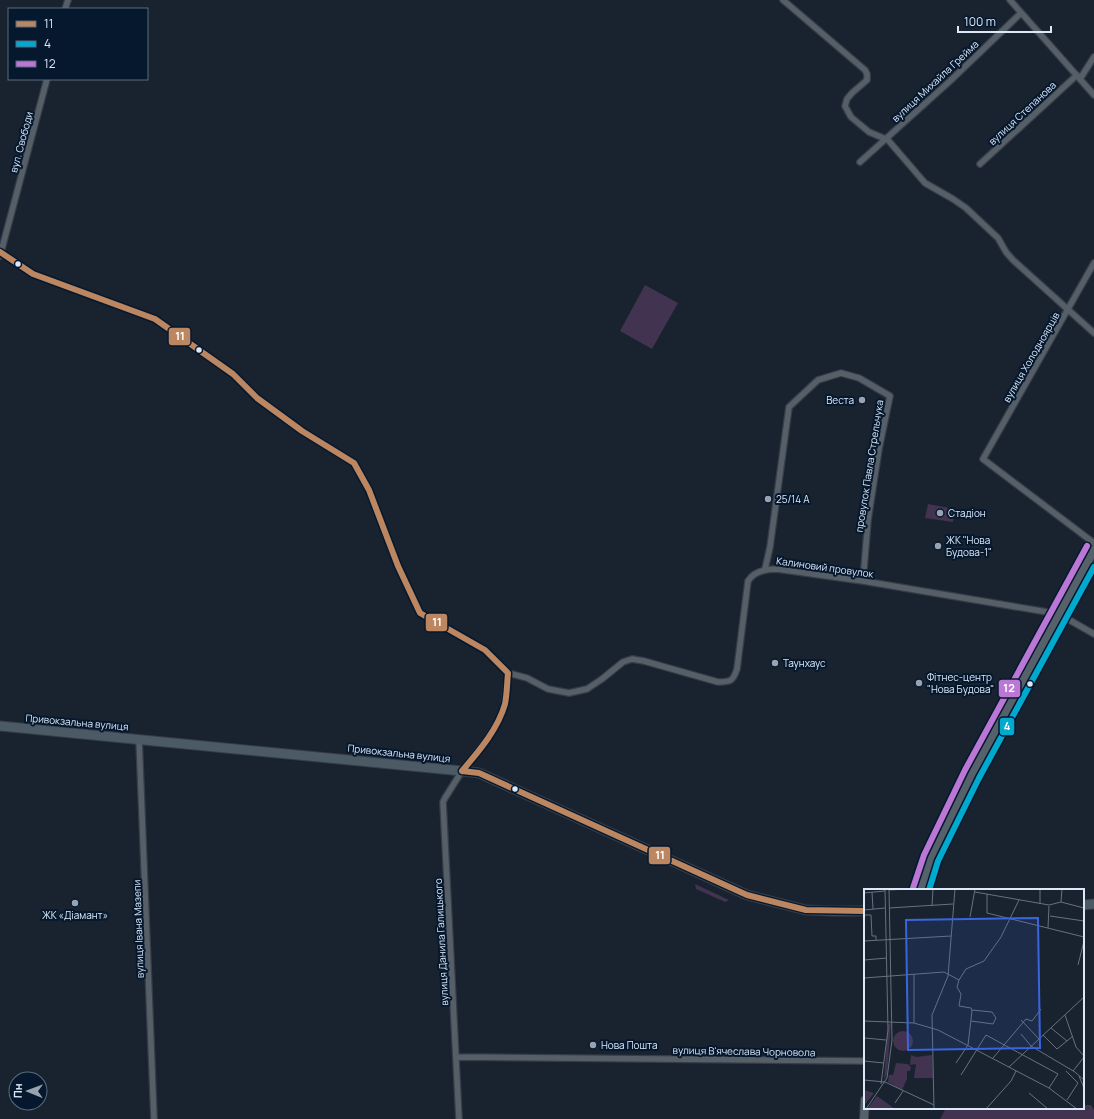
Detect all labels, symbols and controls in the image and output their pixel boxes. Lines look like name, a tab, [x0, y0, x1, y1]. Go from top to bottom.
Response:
legend	[8, 8, 148, 80]
scale bar	[958, 8, 1051, 34]
text: 100 m	[964, 13, 996, 30]
text: 11	[44, 15, 53, 32]
text: 4	[44, 35, 51, 52]
street label: вулиця Михайла Грейма	[889, 37, 981, 125]
text: 12	[44, 55, 56, 72]
street label: вулиця Степанова	[985, 78, 1059, 148]
street label: вул. Свободи	[6, 110, 36, 174]
unlabelled marker	[13, 259, 23, 269]
street label: вулиця Холодноярців	[999, 309, 1063, 405]
line badge: 11	[168, 327, 191, 346]
text: 11	[175, 328, 185, 343]
unlabelled marker	[194, 345, 204, 355]
place label: Веста	[826, 393, 854, 407]
marker: Веста	[857, 395, 867, 405]
street label: провулок Павла Стрельчука	[852, 399, 886, 533]
place label: 25/14 А	[776, 492, 810, 506]
marker: 25/14 А	[763, 494, 773, 504]
place label: Стадіон	[948, 506, 986, 520]
marker: Стадіон	[935, 508, 945, 518]
place label: ЖК "Нова Будова-1"	[946, 533, 992, 559]
marker: ЖК "Нова Будова-1"	[933, 541, 943, 551]
street label: Калиновий провулок	[775, 553, 876, 581]
line badge: 11	[425, 613, 448, 632]
text: 11	[432, 614, 442, 629]
place label: Таунхаус	[783, 656, 826, 670]
marker: Таунхаус	[770, 658, 780, 668]
place label: Фітнес-центр "Нова Будова"	[927, 670, 994, 696]
marker: Фітнес-центр "Нова Будова"	[914, 678, 924, 688]
line badge: 12	[998, 679, 1021, 698]
unlabelled marker	[1025, 679, 1035, 689]
text: 12	[1003, 680, 1015, 695]
street label: Привокзальна вулиця	[25, 711, 129, 733]
line badge: 4	[999, 717, 1015, 736]
text: 4	[1004, 718, 1011, 733]
street label: Привокзальна вулиця	[347, 741, 451, 765]
unlabelled marker	[510, 784, 520, 794]
line badge: 11	[648, 846, 671, 865]
text: 11	[655, 847, 665, 862]
street label: вулиця Данила Галицького	[431, 878, 451, 1006]
street label: вулиця Івана Мазепи	[129, 880, 147, 978]
inset map	[864, 889, 1084, 1109]
marker: ЖК «Діамант»	[70, 898, 80, 908]
place label: ЖК «Діамант»	[42, 908, 108, 922]
place label: Нова Пошта	[601, 1038, 658, 1052]
marker: Нова Пошта	[588, 1040, 598, 1050]
street label: вулиця В'ячеслава Чорновола	[673, 1043, 815, 1059]
north arrow	[8, 1071, 48, 1111]
text: Пн	[10, 1083, 25, 1098]

